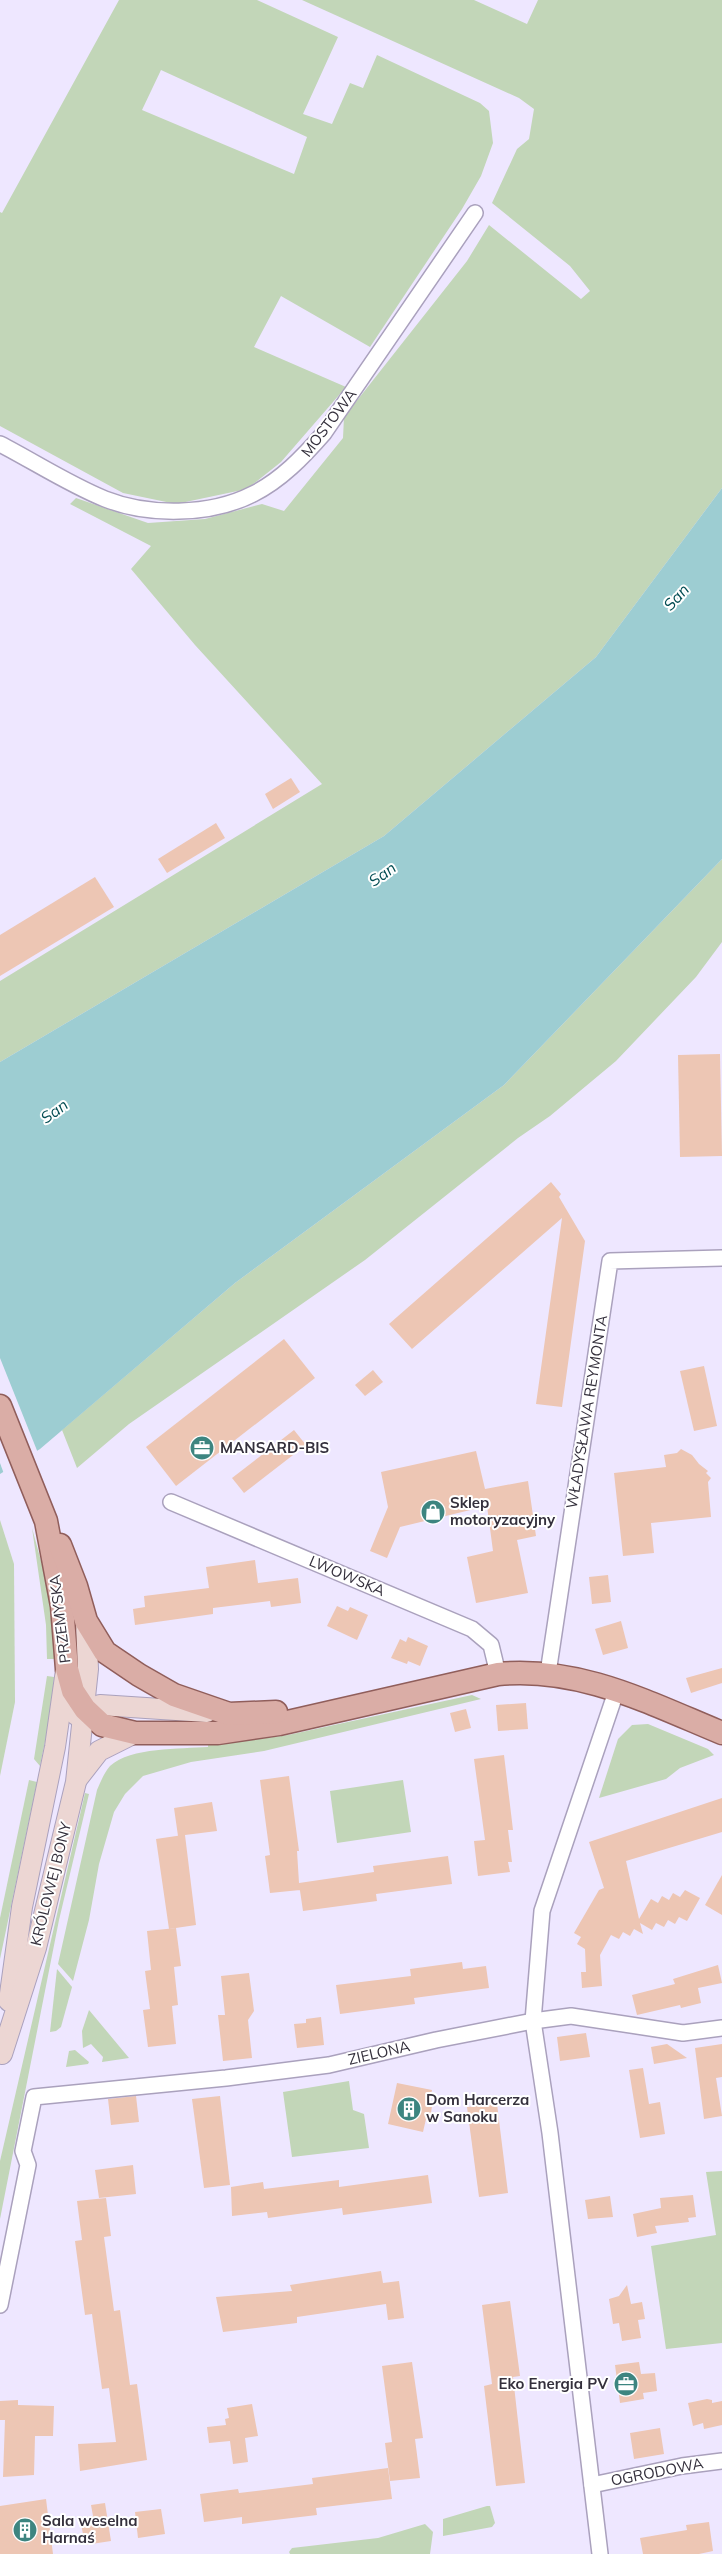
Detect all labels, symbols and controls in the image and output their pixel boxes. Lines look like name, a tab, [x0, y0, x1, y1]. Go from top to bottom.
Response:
street label: MOSTOWA	[297, 385, 360, 460]
water label: San	[659, 580, 693, 614]
water label: San	[364, 857, 400, 891]
water label: San	[36, 1094, 72, 1128]
street label: WŁADYSŁAWA REYMONTA	[562, 1314, 611, 1510]
office icon: MANSARD-BIS	[189, 1435, 215, 1461]
place label: MANSARD-BIS	[220, 1438, 330, 1457]
place label: Sklep motoryzacyjny	[450, 1493, 556, 1529]
shop icon: Sklep motoryzacyjny	[420, 1499, 446, 1525]
street label: LWOWSKA	[306, 1551, 388, 1600]
street label: PRZEMYSKA	[45, 1574, 74, 1664]
street label: KRÓLOWEJ BONY	[26, 1819, 75, 1948]
street label: ZIELONA	[346, 2036, 412, 2069]
place label: Dom Harcerza w Sanoku	[426, 2090, 529, 2126]
building icon: Dom Harcerza w Sanoku	[396, 2096, 422, 2122]
office icon: Eko Energia PV	[613, 2371, 639, 2397]
place label: Eko Energia PV	[499, 2374, 608, 2393]
street label: OGRODOWA	[609, 2453, 705, 2490]
place label: Sala weselna Harnaś	[42, 2511, 138, 2547]
building icon: Sala weselna Harnaś	[12, 2517, 38, 2543]

